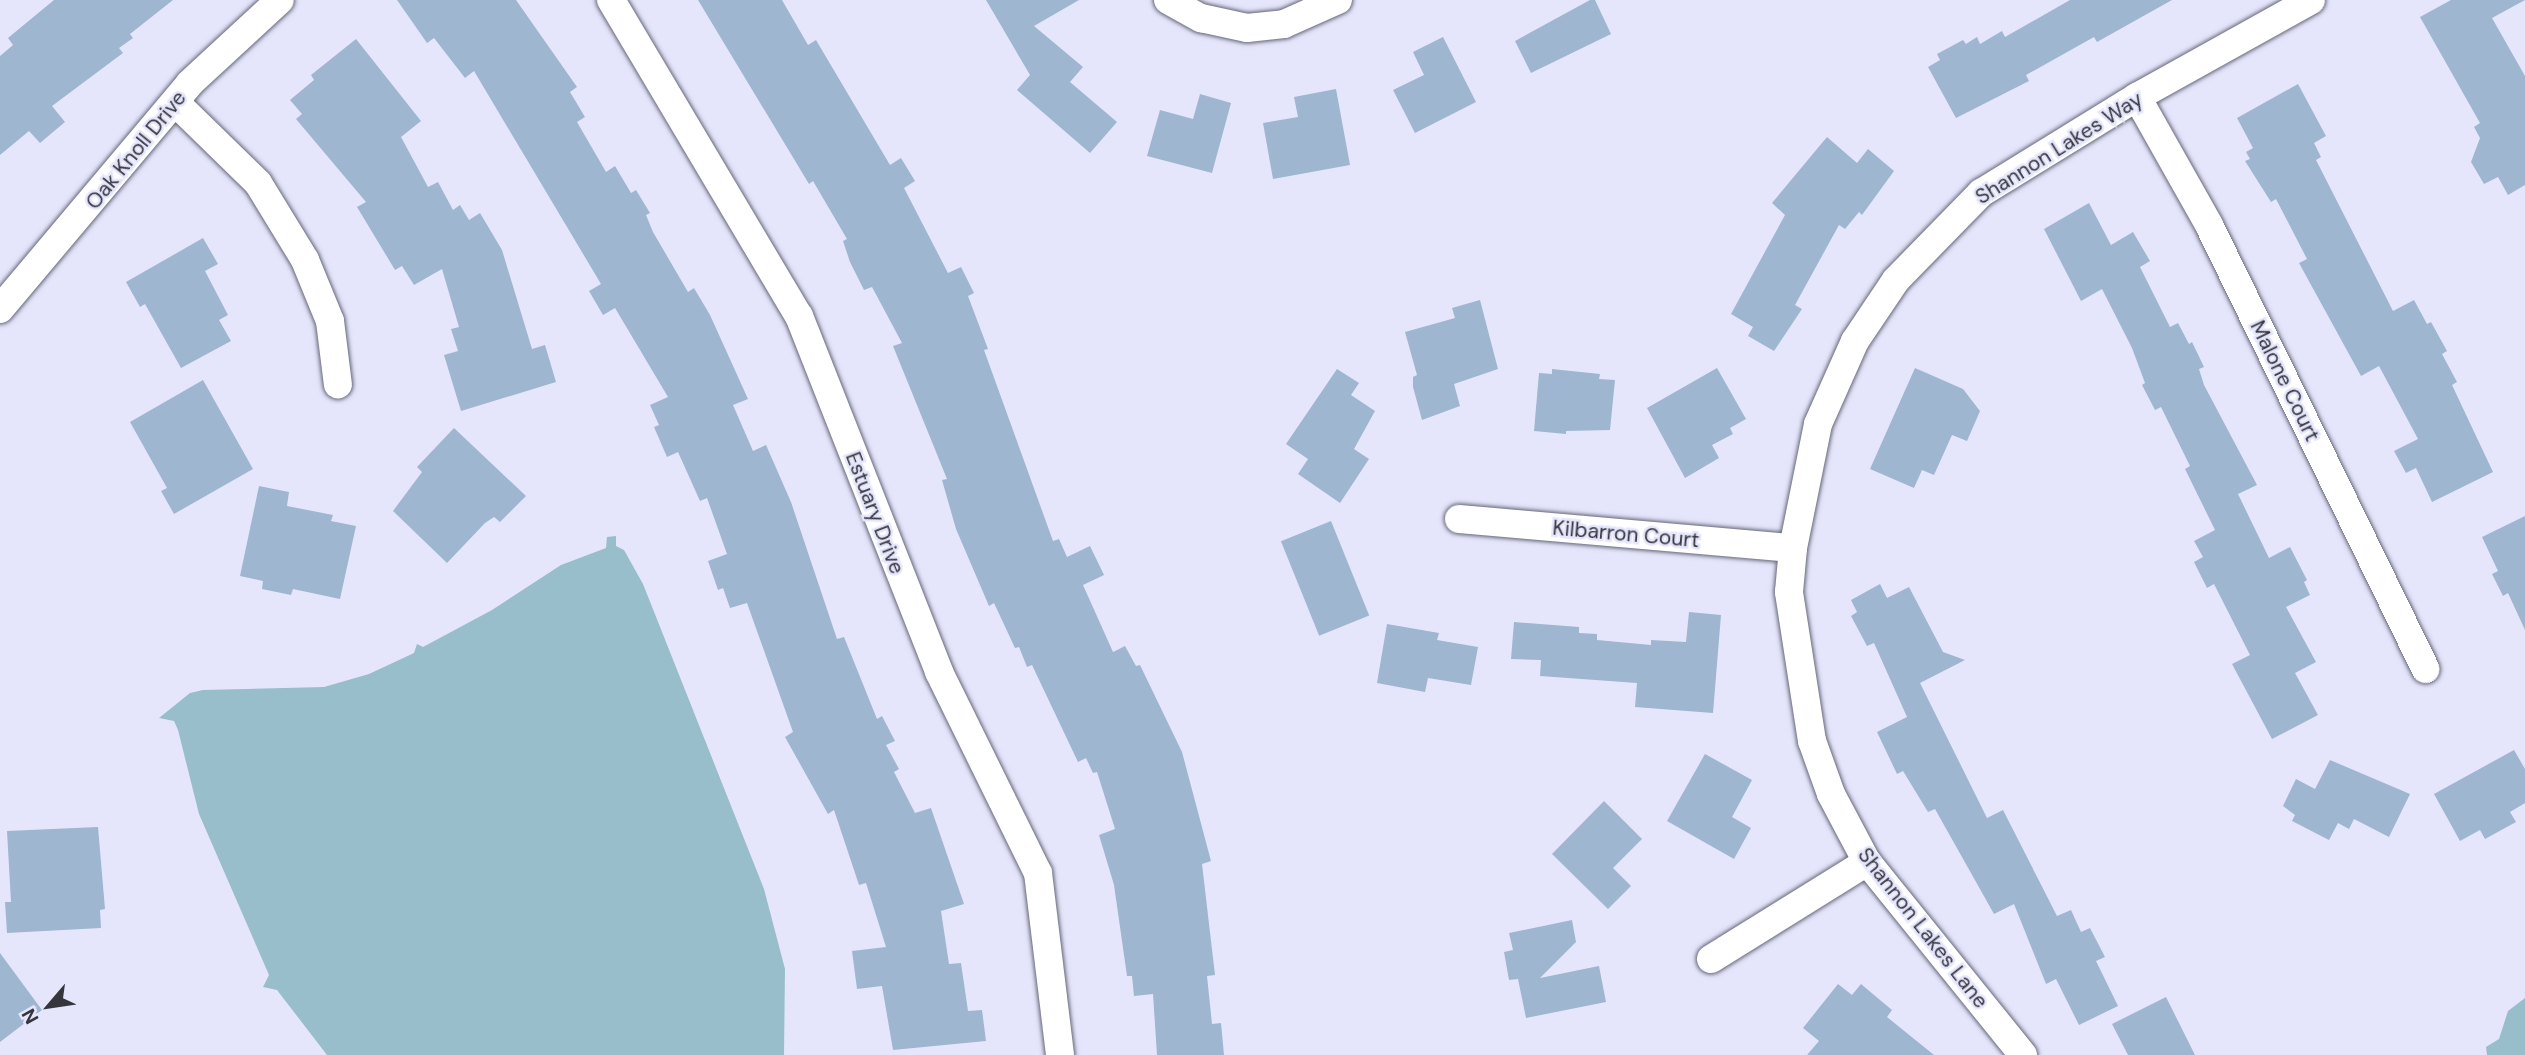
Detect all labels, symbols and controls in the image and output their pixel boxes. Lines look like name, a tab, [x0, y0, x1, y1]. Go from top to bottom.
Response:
street label: Oak Knoll Drive	[80, 86, 192, 214]
street label: Shannon Lakes Way	[1971, 86, 2147, 210]
street label: Malone Court	[2245, 316, 2325, 446]
street label: Estuary Drive	[840, 449, 910, 577]
street label: Kilbarron Court	[1552, 515, 1700, 553]
street label: Shannon Lakes Lane	[1853, 843, 1993, 1013]
north arrow	[14, 971, 84, 1041]
text: N	[16, 1004, 44, 1029]

